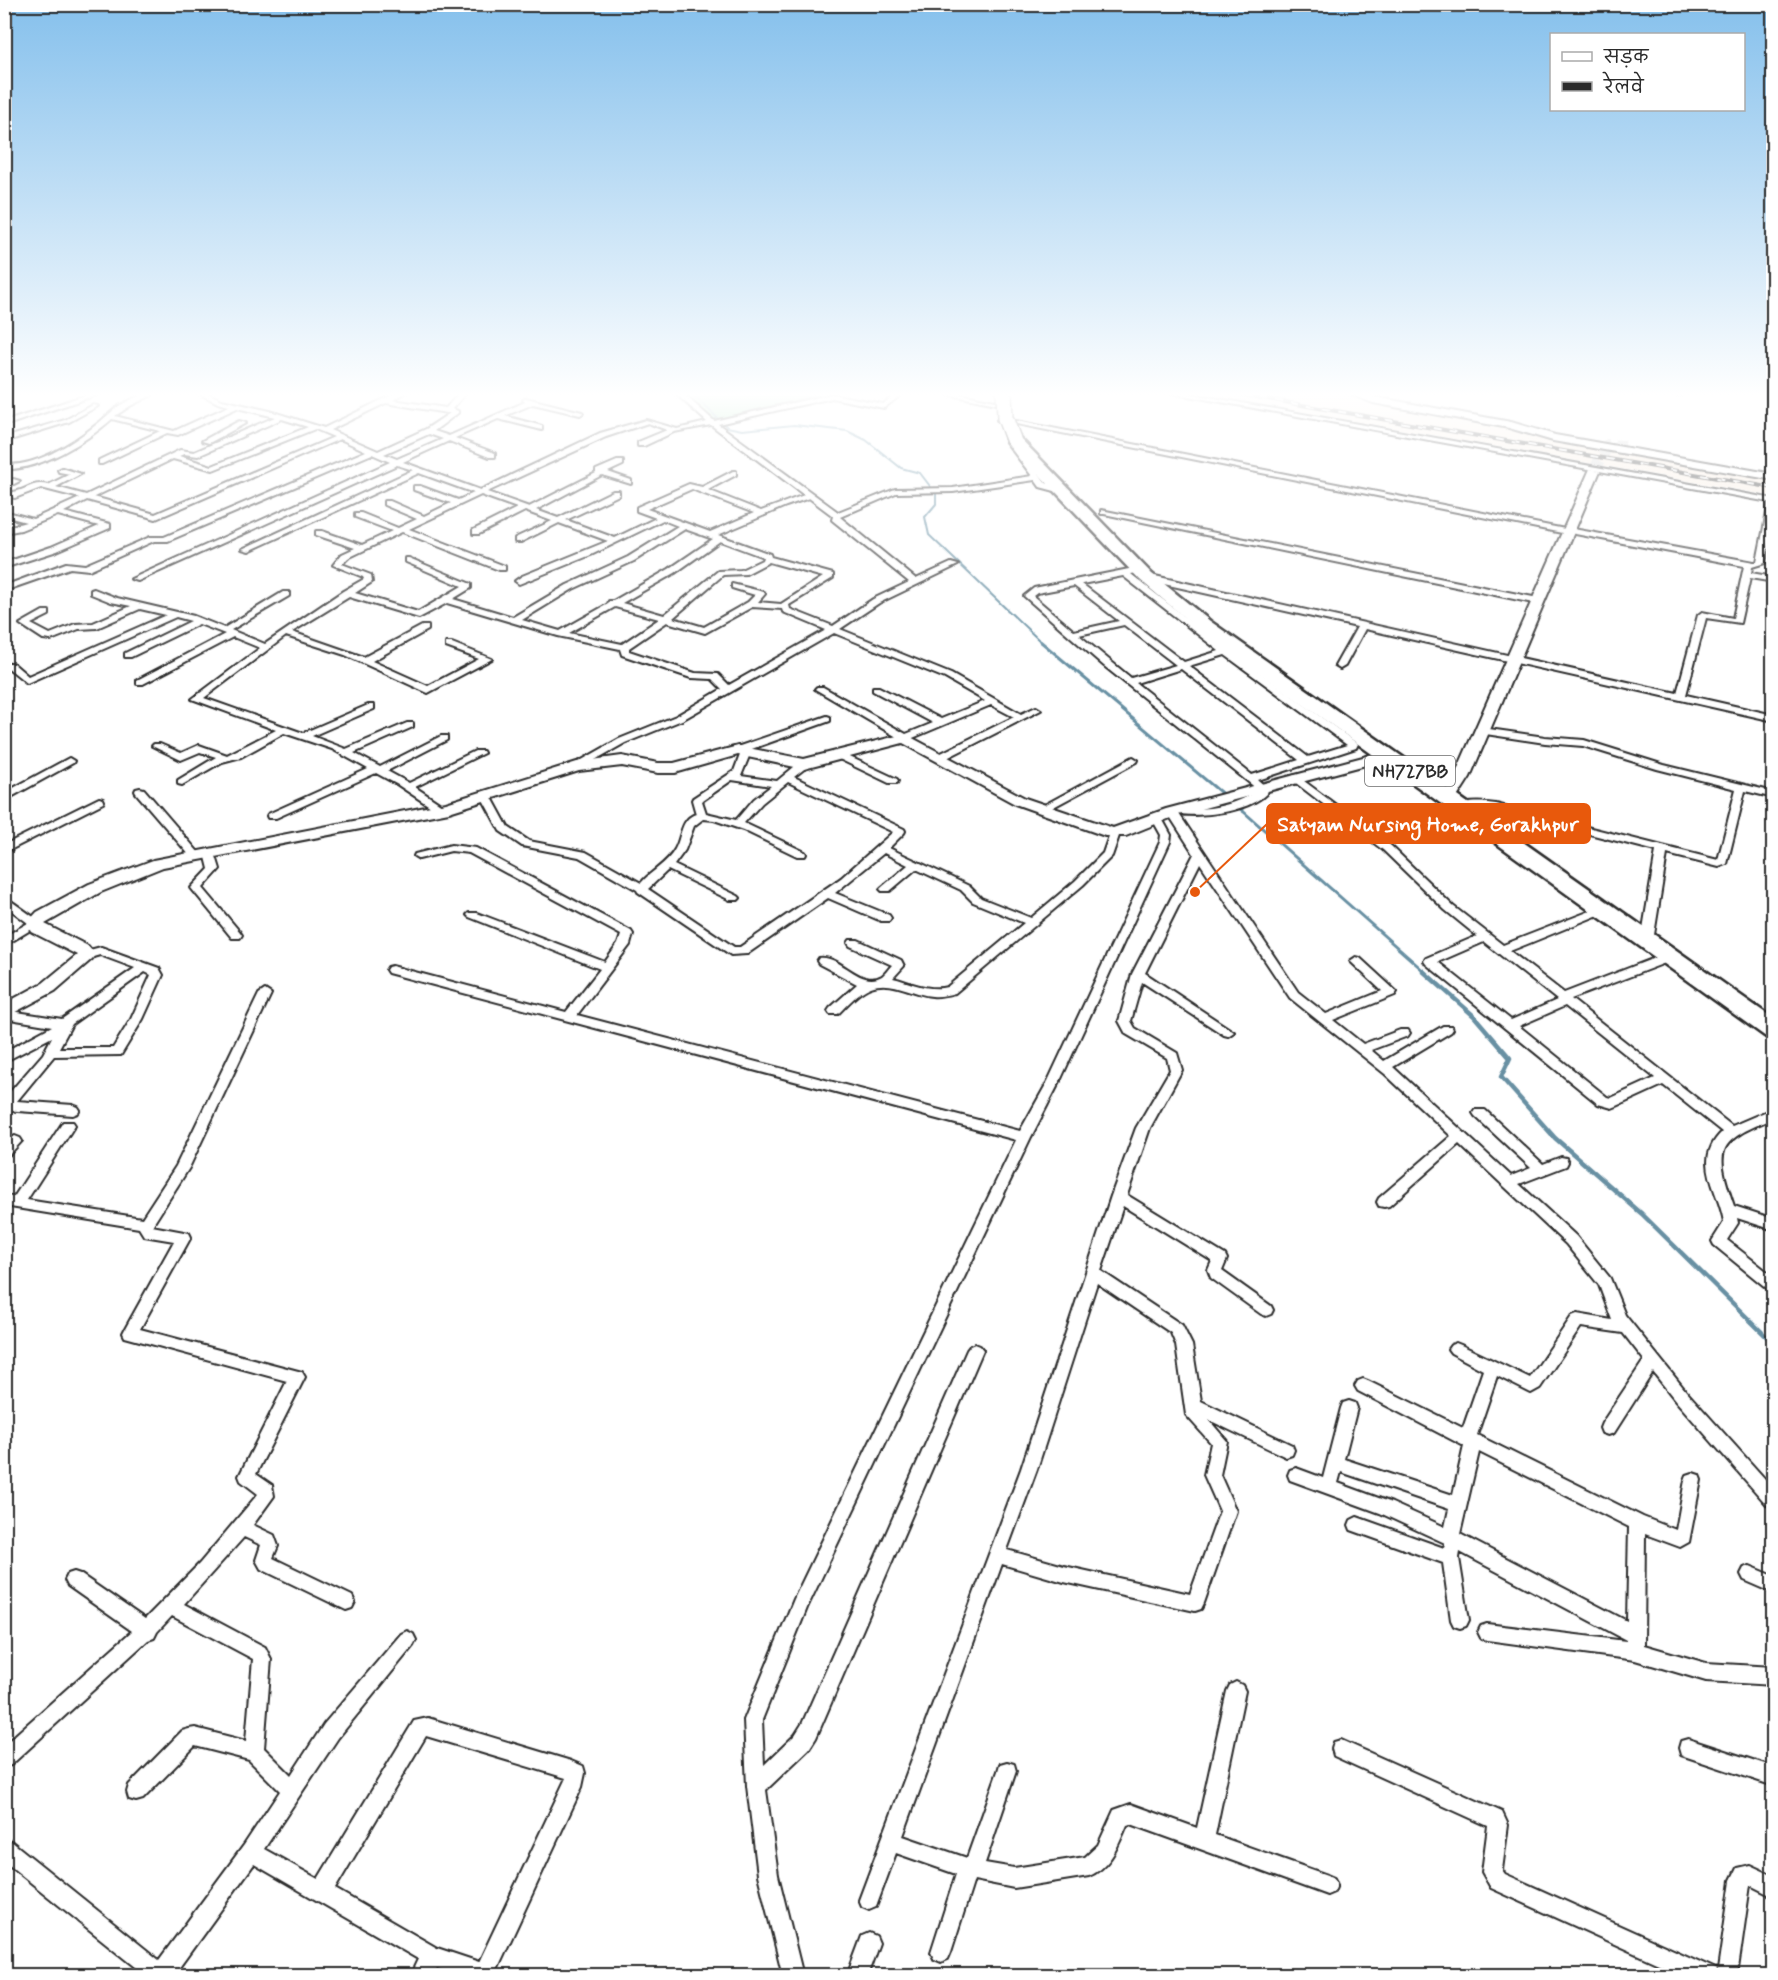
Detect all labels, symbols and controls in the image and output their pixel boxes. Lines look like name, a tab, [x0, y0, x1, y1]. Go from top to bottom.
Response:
legend	[1550, 33, 1745, 111]
text: सड़क	[1603, 46, 1649, 70]
text: रेलवे	[1602, 71, 1645, 100]
road number: NH727BB	[1365, 756, 1455, 786]
callout: Satyam Nursing Home, Gorakhpur	[1267, 804, 1590, 843]
text: Satyam Nursing Home, Gorakhpur	[1277, 811, 1580, 841]

